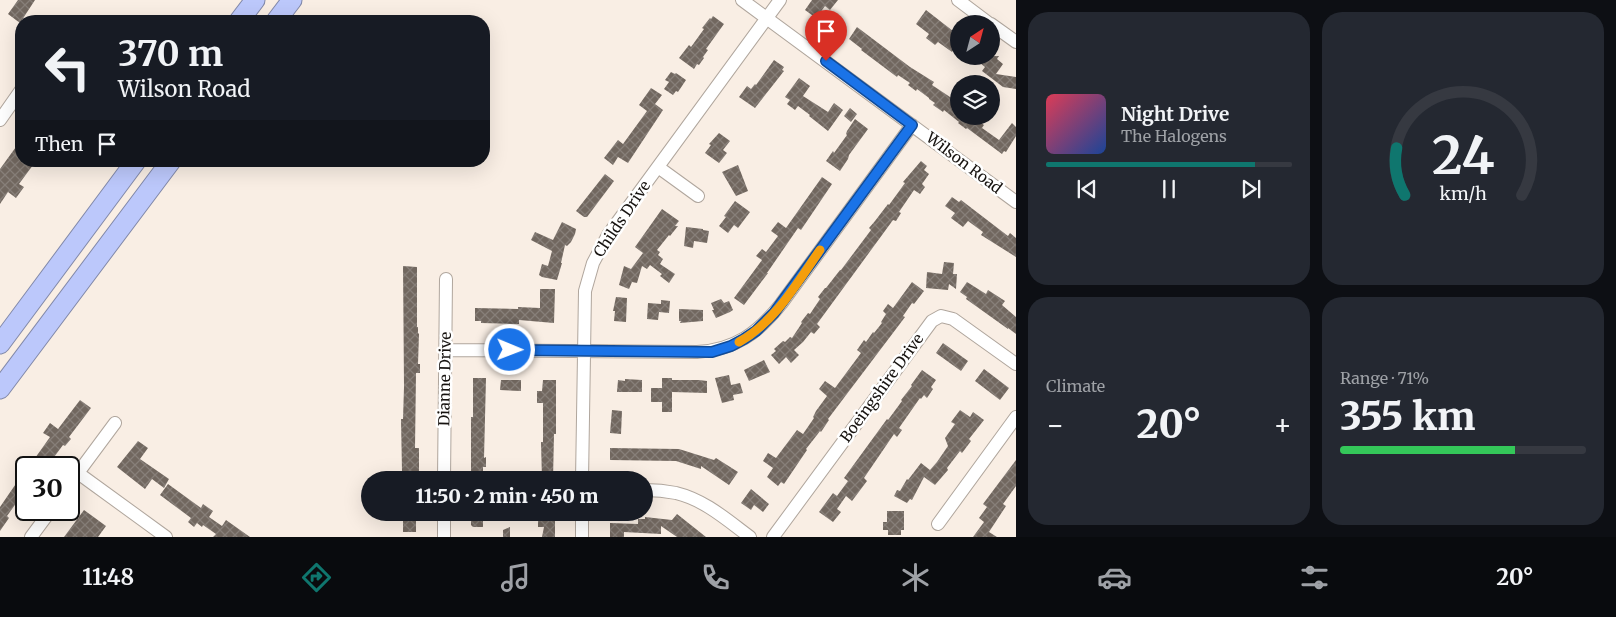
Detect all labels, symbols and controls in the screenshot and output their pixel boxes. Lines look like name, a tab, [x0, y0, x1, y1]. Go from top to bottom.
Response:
pin	[805, 10, 847, 61]
north arrow	[950, 15, 1000, 65]
map controls	[950, 15, 1000, 125]
icon: arrive	[812, 17, 840, 45]
text: 370 m	[118, 32, 223, 76]
icon: left	[35, 35, 100, 100]
text: Wilson Road	[118, 75, 251, 103]
button: layers	[950, 75, 1000, 125]
text: Night Drive	[1121, 102, 1229, 126]
text: 24	[1432, 123, 1494, 188]
text: The Halogens	[1121, 126, 1227, 146]
street label: Wilson Road	[922, 127, 1006, 197]
icon: arrive	[93, 130, 121, 158]
text: Then	[35, 132, 83, 156]
icon: previous	[1073, 175, 1101, 203]
icon: pause	[1155, 175, 1183, 203]
icon: next	[1237, 175, 1265, 203]
street label: Childs Drive	[589, 177, 654, 261]
text: km/h	[1439, 182, 1487, 205]
position arrow	[483, 323, 535, 375]
street label: Boeingshire Drive	[836, 330, 927, 446]
street label: Dianne Drive	[434, 331, 455, 426]
text: Range · 71%	[1340, 368, 1429, 388]
text: Climate	[1046, 376, 1105, 396]
text: 355 km	[1340, 393, 1475, 440]
text: 20°	[1137, 401, 1201, 448]
text: −	[1046, 407, 1065, 443]
text: +	[1273, 407, 1292, 443]
speed limit sign: 30	[15, 456, 80, 521]
text: 11:50 · 2 min · 450 m	[415, 484, 599, 508]
icon: directions	[299, 560, 334, 595]
icon: music	[498, 560, 533, 595]
icon: phone	[698, 560, 733, 595]
icon: climate	[898, 560, 933, 595]
icon: car	[1097, 560, 1132, 595]
icon: filters	[1297, 560, 1332, 595]
text: 11:48	[82, 563, 134, 591]
text: 20°	[1496, 563, 1534, 591]

